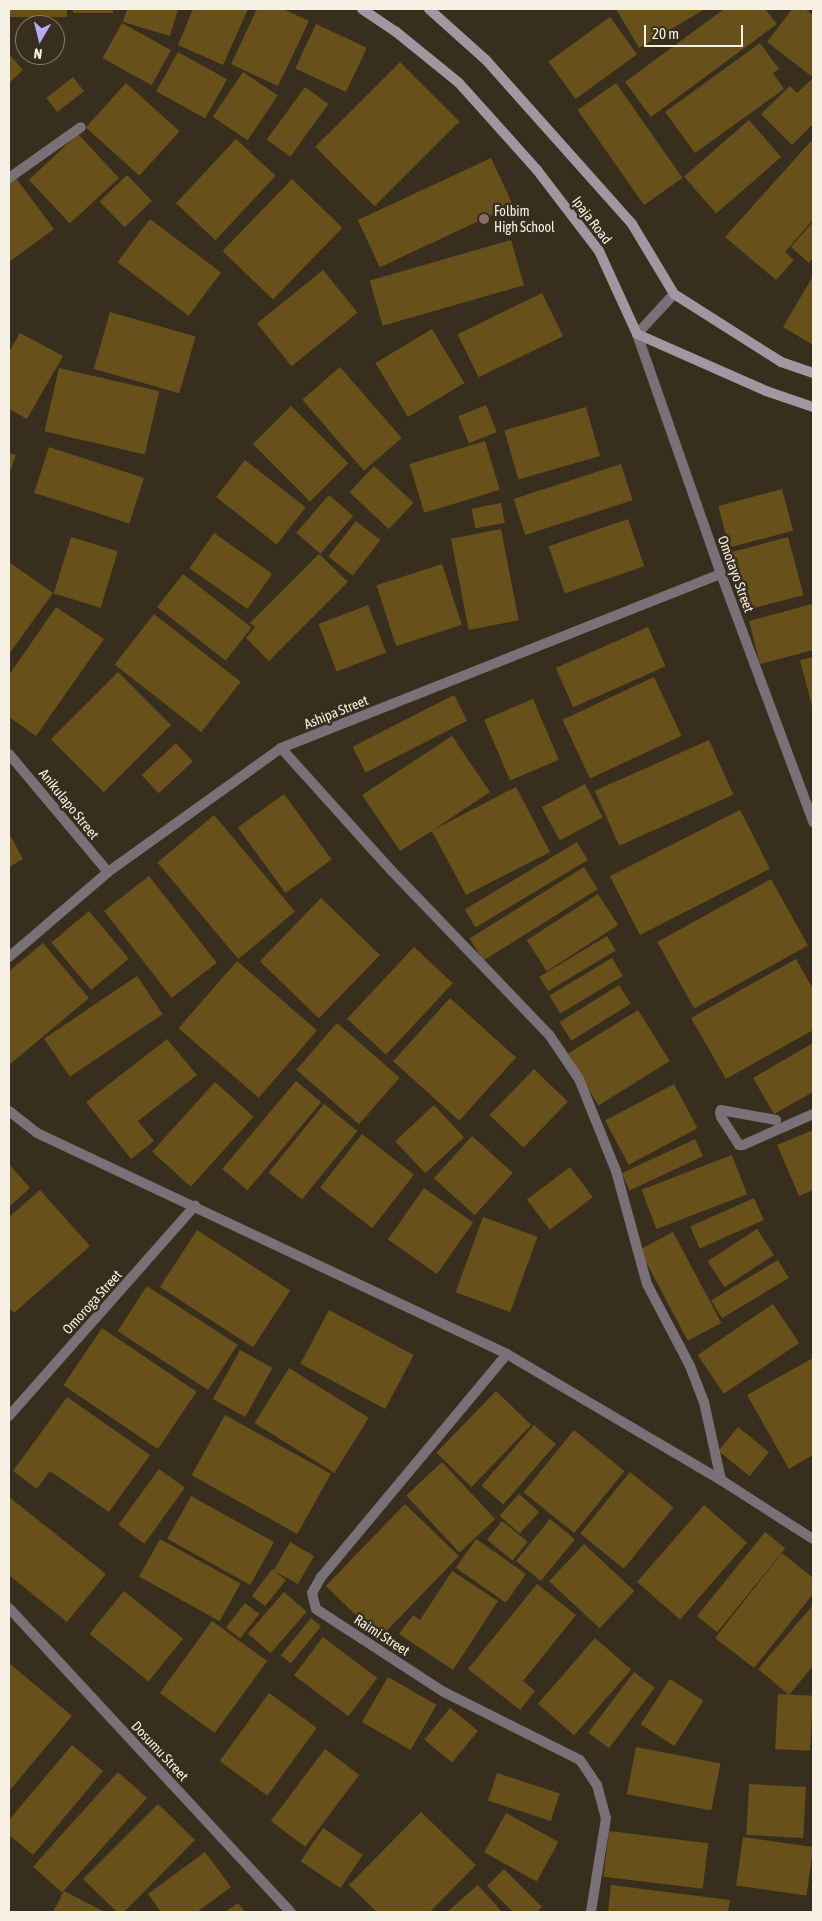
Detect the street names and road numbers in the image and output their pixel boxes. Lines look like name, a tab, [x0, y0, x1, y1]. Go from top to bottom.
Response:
street label: Ipaja Road	[569, 193, 615, 247]
street label: Omotayo Street	[714, 533, 758, 615]
street label: Ashipa Street	[302, 692, 370, 732]
street label: Anikulapo Street	[35, 765, 103, 843]
street label: Omoroga Street	[59, 1266, 125, 1338]
street label: Raimi Street	[351, 1611, 413, 1659]
street label: Dosumu Street	[128, 1718, 192, 1784]

